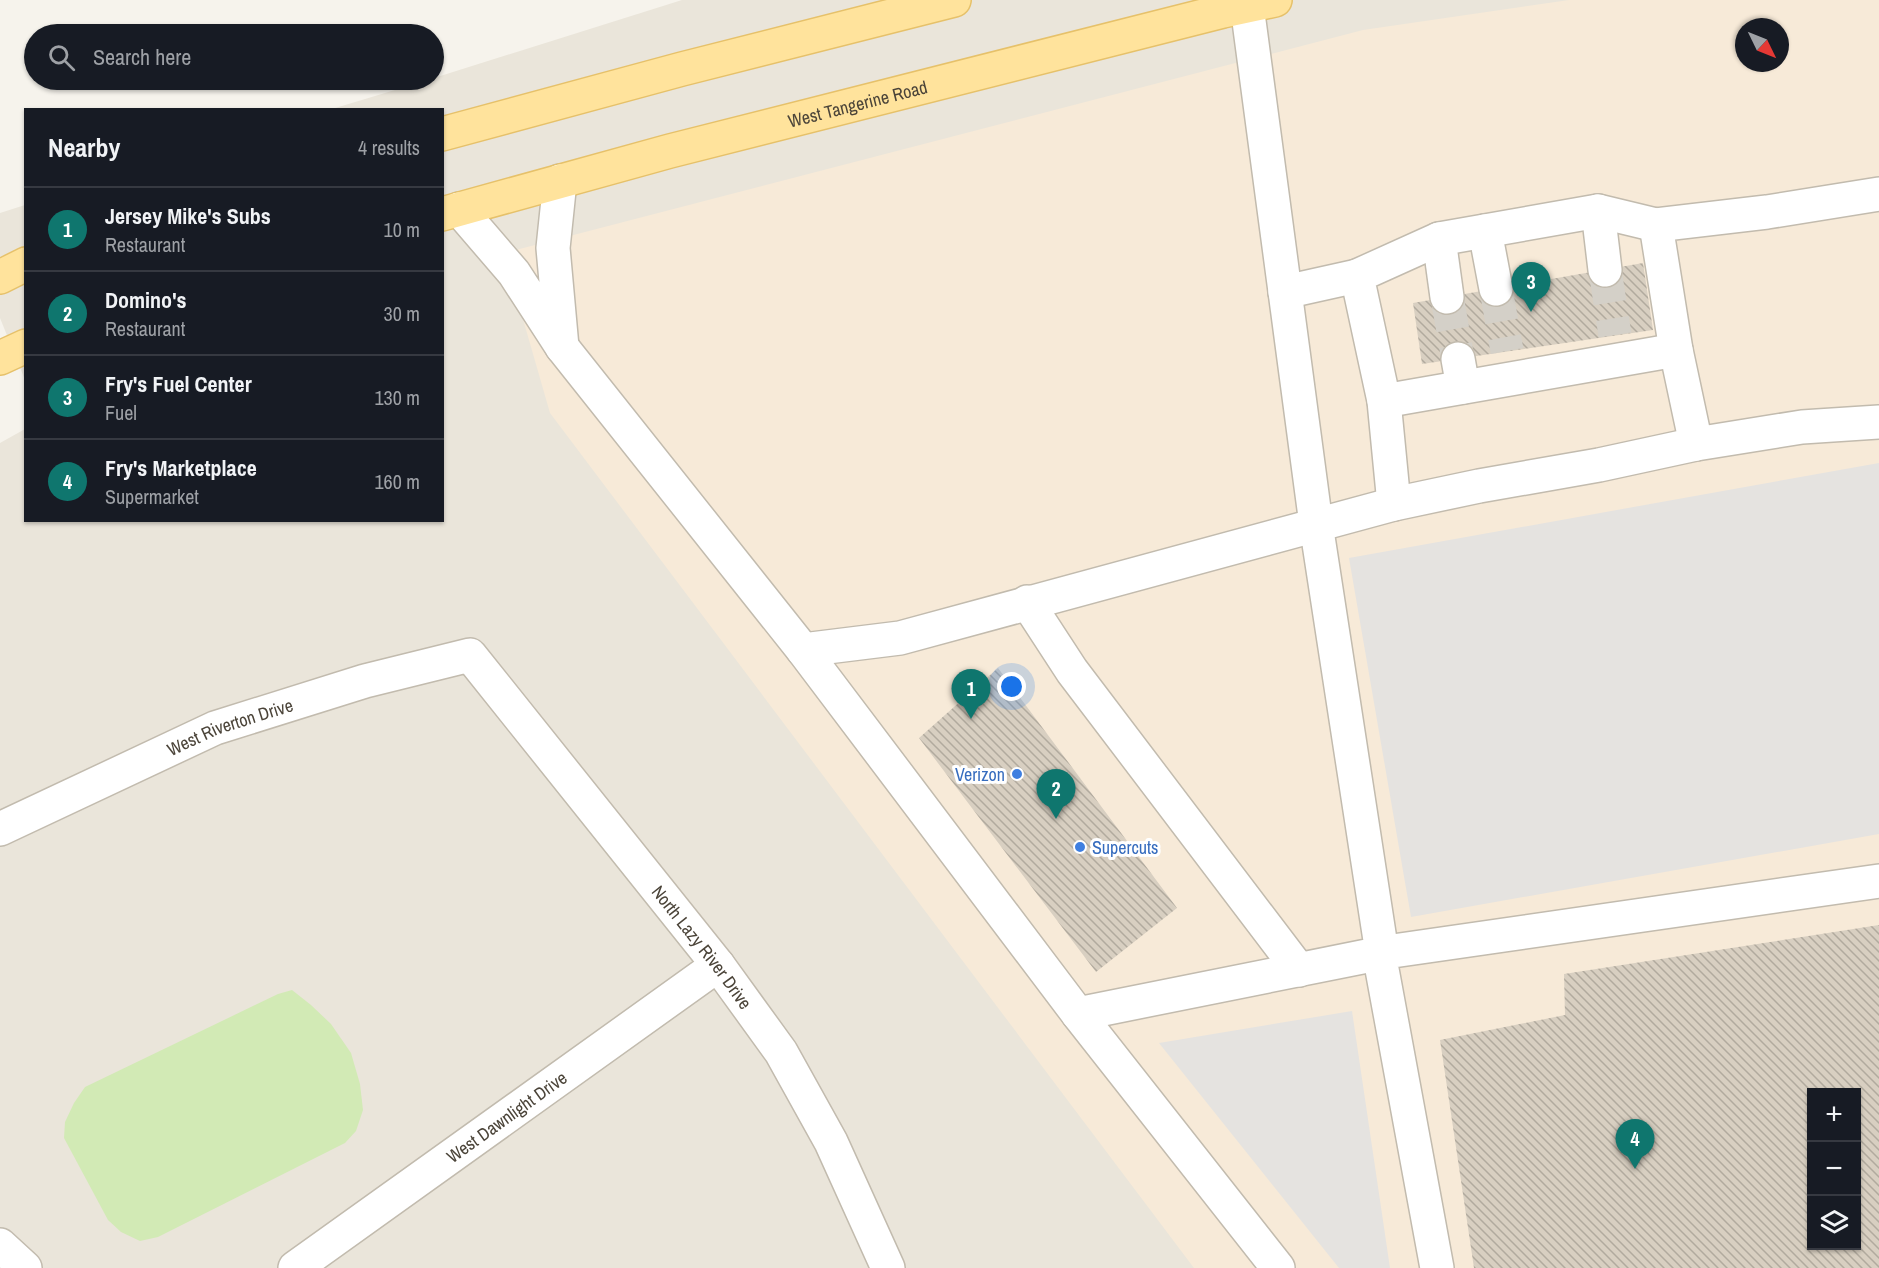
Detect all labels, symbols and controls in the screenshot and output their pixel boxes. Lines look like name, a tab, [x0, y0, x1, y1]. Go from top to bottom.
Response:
north arrow	[1735, 18, 1789, 72]
search box	[24, 24, 444, 90]
icon: search	[45, 41, 78, 74]
text: Search here	[93, 42, 191, 72]
street label: West Tangerine Road	[785, 74, 930, 133]
text: Nearby	[48, 130, 120, 165]
text: 4 results	[358, 134, 420, 161]
text: Jersey Mike's Subs	[105, 201, 271, 231]
text: 1	[63, 216, 72, 243]
text: 10 m	[384, 216, 420, 243]
text: Restaurant	[105, 231, 185, 258]
pin: 3	[1512, 262, 1550, 312]
text: Domino's	[105, 285, 186, 315]
text: 2	[63, 300, 72, 327]
text: 30 m	[384, 300, 420, 327]
text: Restaurant	[105, 315, 185, 342]
text: Fry's Fuel Center	[105, 369, 252, 399]
text: 3	[63, 384, 72, 411]
text: 130 m	[374, 384, 420, 411]
text: Fuel	[105, 399, 137, 426]
text: Fry's Marketplace	[105, 453, 257, 483]
text: 4	[63, 468, 72, 495]
text: 160 m	[374, 468, 420, 495]
text: Supermarket	[105, 483, 199, 510]
pin: 1	[952, 670, 990, 719]
your location	[997, 672, 1026, 701]
street label: West Riverton Drive	[163, 692, 296, 761]
place label: Verizon	[955, 762, 1005, 787]
marker: Verizon	[1010, 767, 1024, 781]
pin: 2	[1036, 770, 1076, 819]
place label: Supercuts	[1092, 835, 1158, 860]
marker: Supercuts	[1073, 840, 1087, 854]
street label: North Lazy River Drive	[646, 880, 758, 1014]
street label: West Dawnlight Drive	[441, 1065, 572, 1168]
map controls	[1807, 1088, 1861, 1250]
button: +	[1807, 1088, 1861, 1142]
pin: 4	[1616, 1120, 1654, 1169]
button: −	[1807, 1142, 1861, 1196]
button: layers	[1807, 1196, 1861, 1250]

